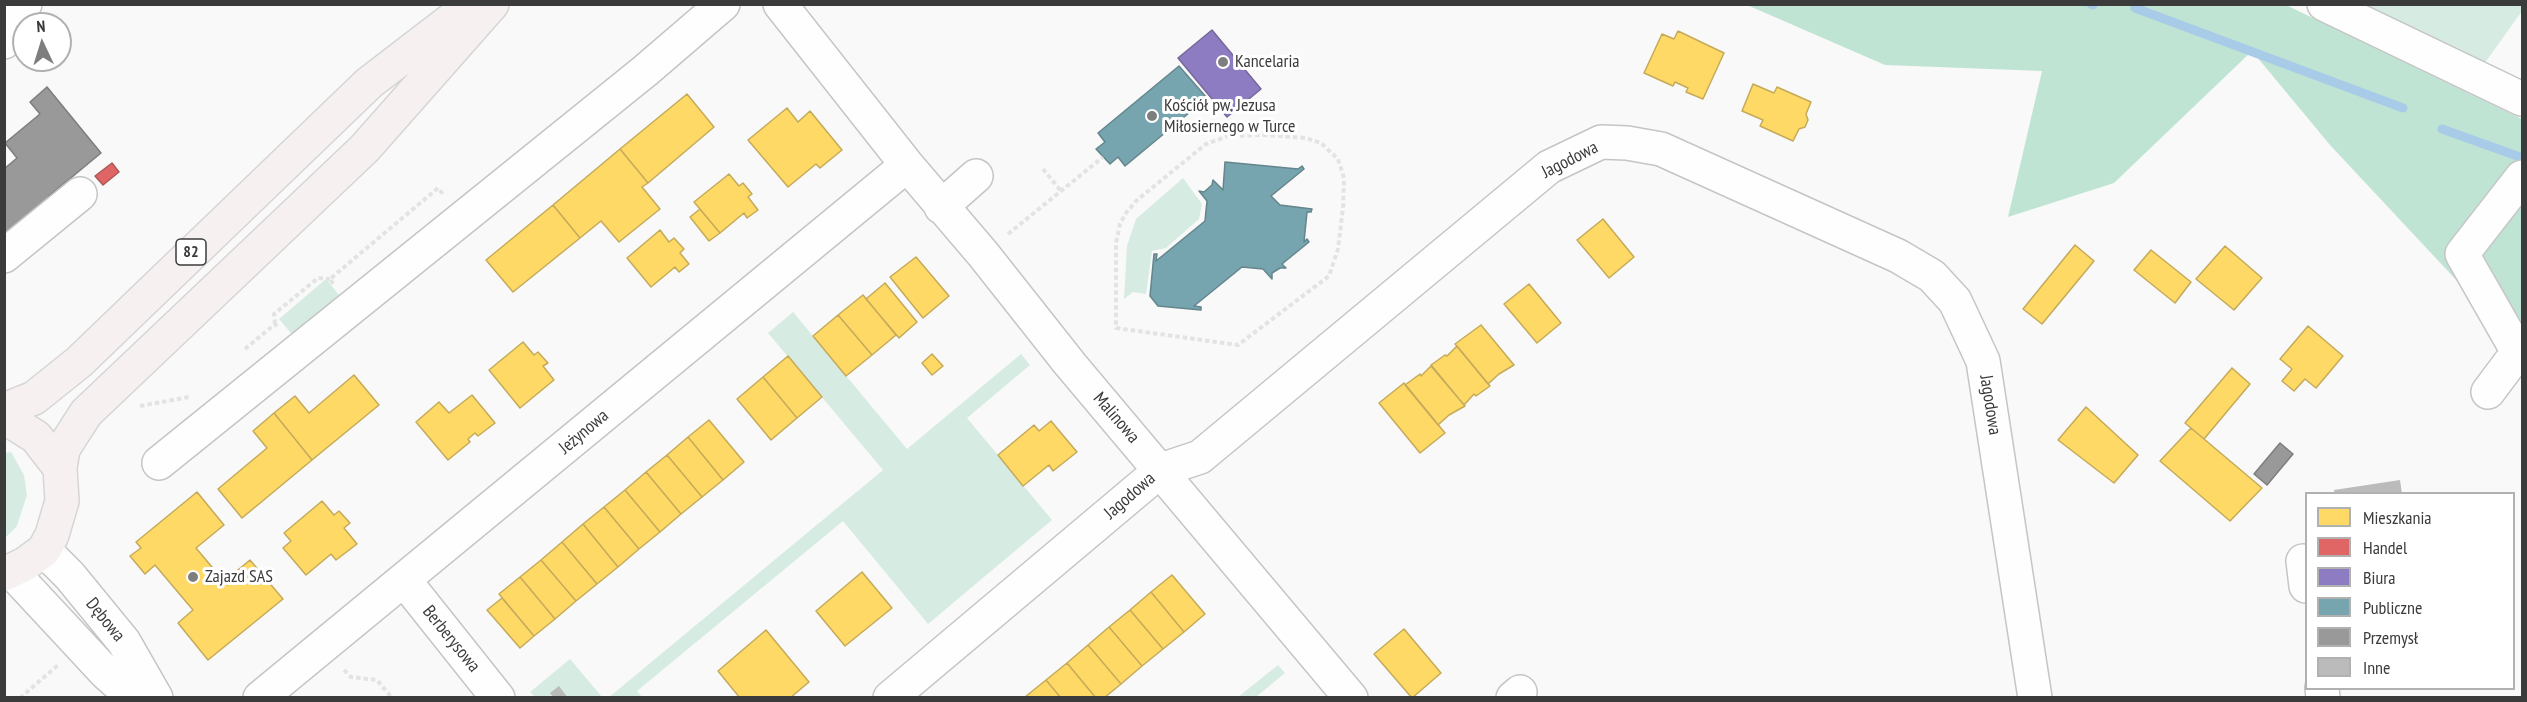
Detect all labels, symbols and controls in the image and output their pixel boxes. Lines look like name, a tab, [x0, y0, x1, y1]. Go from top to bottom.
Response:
north arrow	[12, 12, 72, 72]
text: N	[36, 16, 46, 36]
place label: Kancelaria	[1235, 51, 1300, 73]
marker: Kancelaria	[1216, 55, 1230, 69]
place label: Kościół pw. Jezusa Miłosiernego w Turce	[1164, 95, 1296, 138]
marker: Kościół pw. Jezusa Miłosiernego w Turce	[1145, 109, 1159, 123]
street label: Jagodowa	[1538, 137, 1602, 183]
road number: 82	[176, 239, 206, 265]
street label: Jagodowa	[1975, 374, 2005, 436]
street label: Malinowa	[1088, 388, 1144, 448]
street label: Jeżynowa	[555, 405, 613, 459]
street label: Jagodowa	[1100, 468, 1160, 524]
legend	[2305, 492, 2515, 690]
text: Mieszkania	[2363, 506, 2432, 529]
text: Handel	[2363, 536, 2407, 559]
place label: Zajazd SAS	[205, 566, 273, 588]
text: Biura	[2363, 566, 2395, 589]
marker: Zajazd SAS	[186, 570, 200, 584]
street label: Dębowa	[81, 594, 129, 646]
text: Publiczne	[2363, 596, 2422, 619]
street label: Berberysowa	[418, 601, 484, 677]
text: Przemysł	[2363, 626, 2418, 649]
text: Inne	[2363, 656, 2390, 679]

